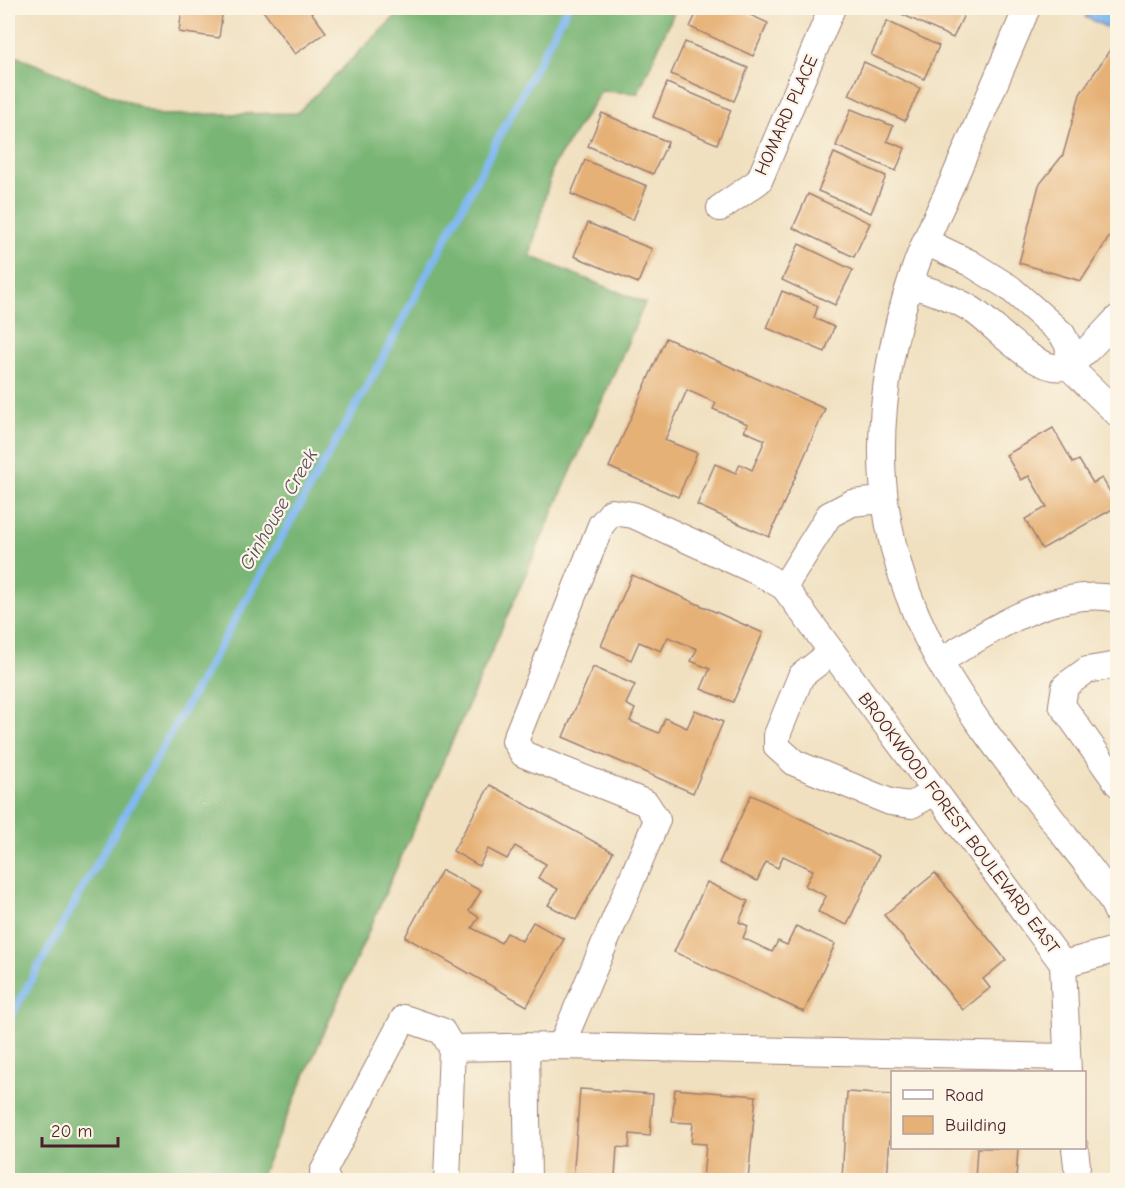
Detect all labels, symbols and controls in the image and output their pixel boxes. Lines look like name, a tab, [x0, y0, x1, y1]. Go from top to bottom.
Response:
street label: HOMARD PLACE	[751, 52, 822, 179]
water label: Ginhouse Creek	[234, 444, 323, 574]
street label: BROOKWOOD FOREST BOULEVARD EAST	[853, 689, 1064, 959]
legend	[891, 1071, 1086, 1149]
text: Road	[945, 1085, 984, 1106]
scale bar	[42, 1110, 118, 1148]
text: Building	[945, 1115, 1007, 1136]
text: 20 m	[51, 1121, 92, 1142]

